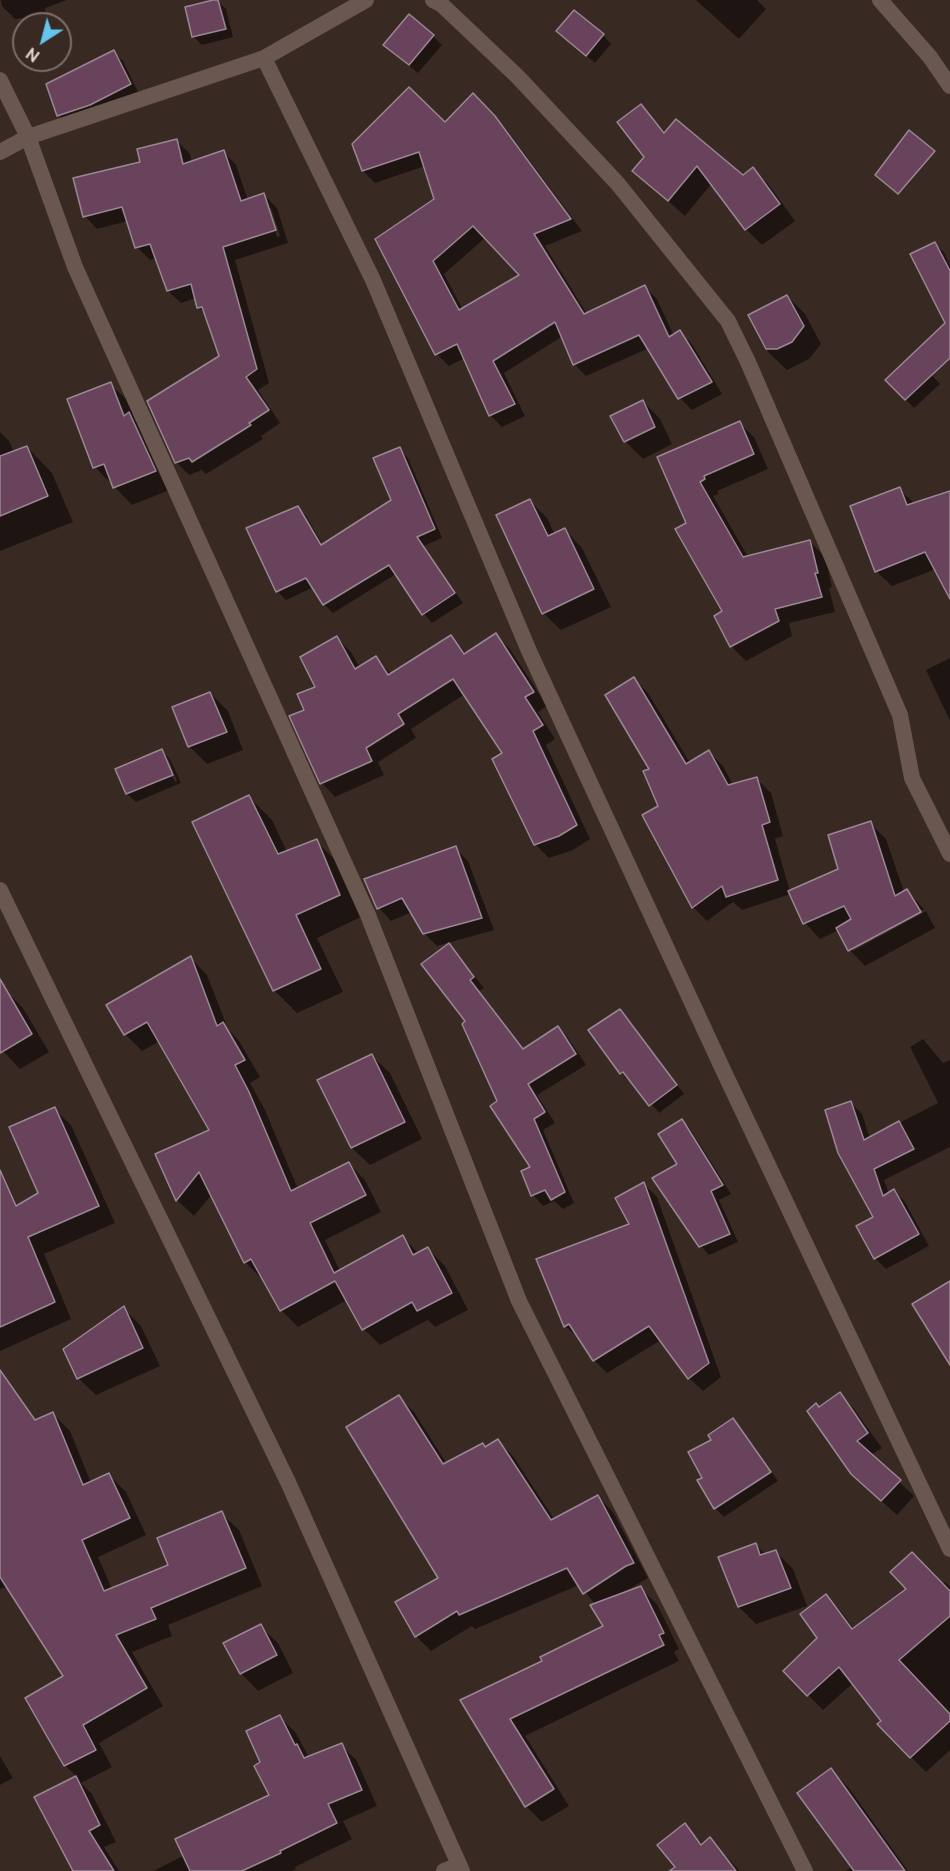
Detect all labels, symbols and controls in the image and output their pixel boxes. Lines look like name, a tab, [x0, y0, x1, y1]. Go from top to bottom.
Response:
north arrow	[12, 12, 72, 72]
text: N	[22, 44, 43, 66]

